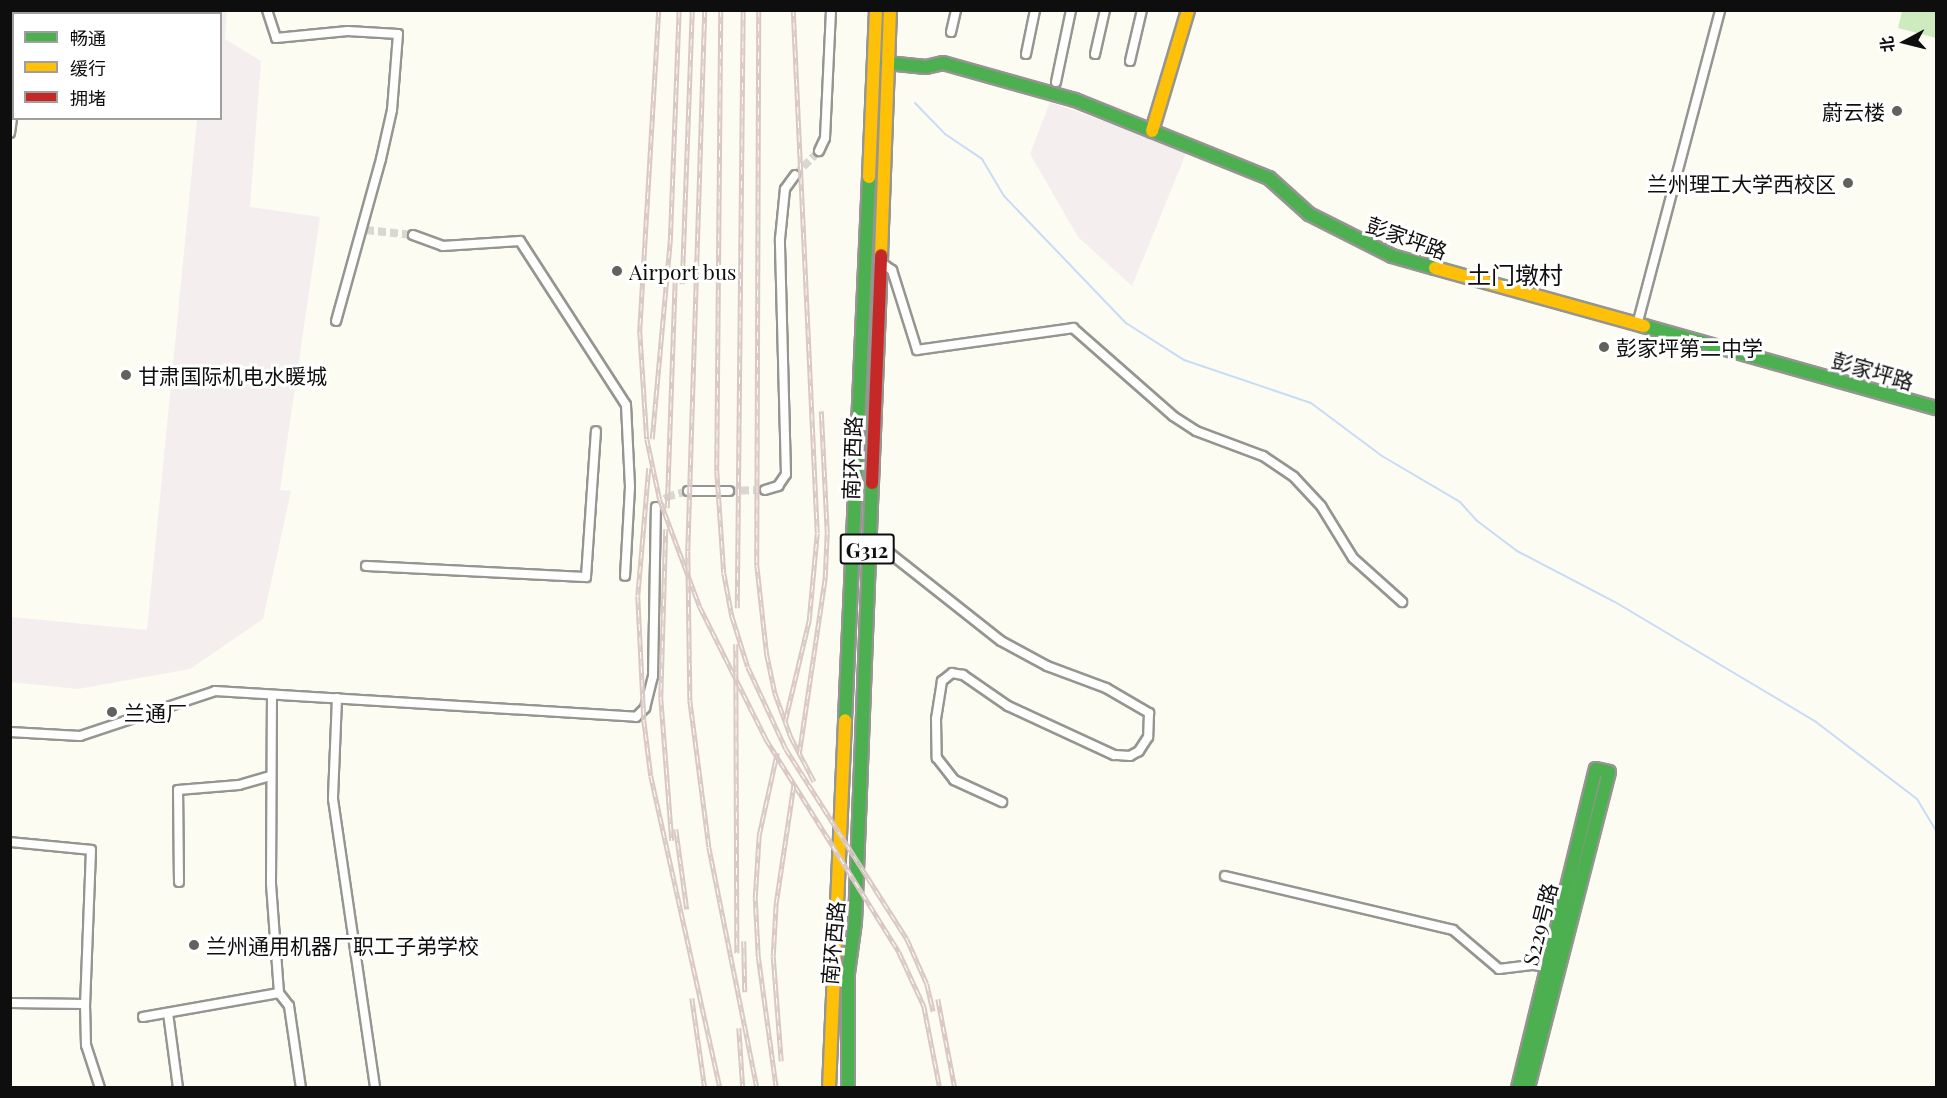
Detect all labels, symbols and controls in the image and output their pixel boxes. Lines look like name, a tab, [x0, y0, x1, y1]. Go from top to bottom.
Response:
legend	[12, 12, 222, 120]
north arrow	[1875, 12, 1935, 72]
text: 畅通	[70, 26, 106, 50]
text: 北	[1875, 35, 1898, 53]
text: 缓行	[70, 56, 106, 80]
text: 拥堵	[70, 86, 106, 110]
place label: 蔚云楼	[1822, 98, 1885, 124]
marker: 蔚云楼	[1890, 104, 1904, 118]
place label: 兰州理工大学西校区	[1647, 170, 1836, 196]
marker: 兰州理工大学西校区	[1841, 176, 1855, 190]
street label: 彭家坪路	[1363, 211, 1451, 263]
place label: Airport bus	[629, 258, 737, 284]
district label: 土门墩村	[1467, 261, 1563, 289]
marker: Airport bus	[610, 264, 624, 278]
place label: 彭家坪第二中学	[1616, 334, 1763, 360]
marker: 彭家坪第二中学	[1597, 340, 1611, 354]
street label: 彭家坪路	[1829, 346, 1917, 394]
place label: 甘肃国际机电水暖城	[138, 362, 327, 388]
marker: 甘肃国际机电水暖城	[119, 368, 133, 382]
street label: 南环西路	[837, 416, 865, 500]
road number: G312	[838, 532, 896, 566]
place label: 兰通厂	[124, 699, 187, 725]
marker: 兰通厂	[105, 705, 119, 719]
street label: S229号路	[1517, 880, 1561, 968]
street label: 南环西路	[816, 900, 848, 986]
place label: 兰州通用机器厂职工子弟学校	[206, 932, 479, 958]
marker: 兰州通用机器厂职工子弟学校	[187, 938, 201, 952]

